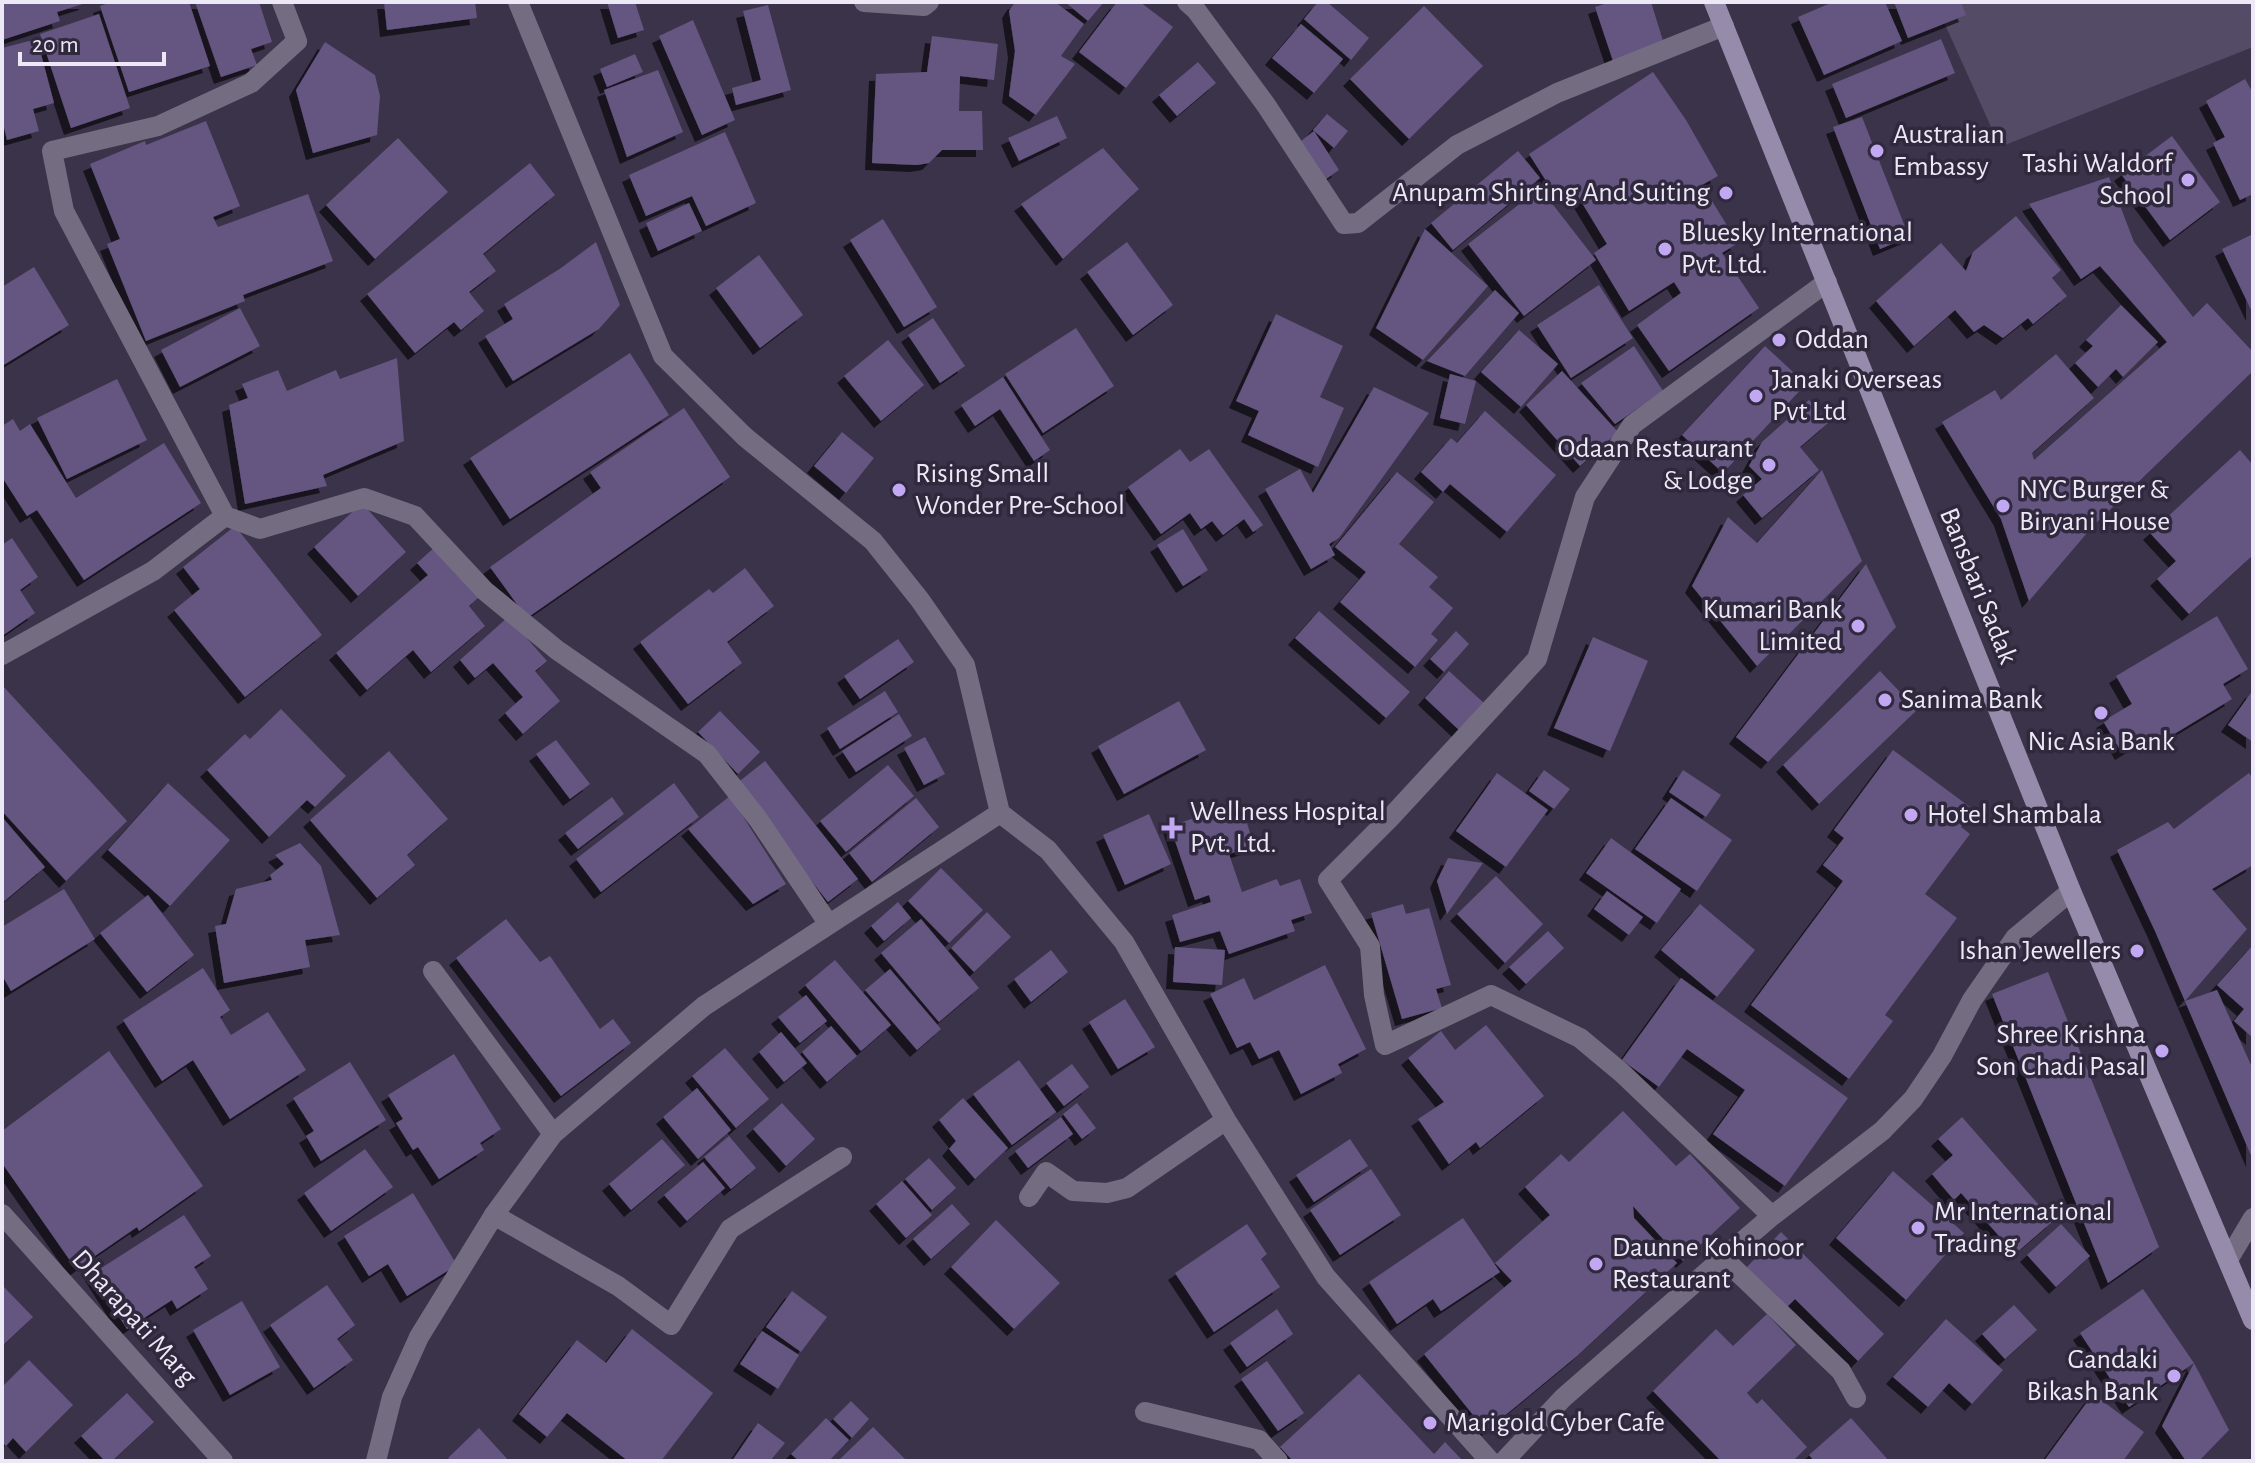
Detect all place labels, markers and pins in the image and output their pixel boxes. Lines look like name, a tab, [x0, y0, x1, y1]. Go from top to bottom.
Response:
place label: Australian Embassy	[1893, 121, 2005, 181]
marker: Australian Embassy	[1868, 142, 1886, 160]
place label: Tashi Waldorf School	[2022, 150, 2174, 210]
marker: Tashi Waldorf School	[2179, 171, 2197, 189]
place label: Anupam Shirting And Suiting	[1392, 179, 1710, 207]
marker: Anupam Shirting And Suiting	[1717, 184, 1735, 202]
place label: Bluesky International Pvt. Ltd.	[1681, 219, 1913, 279]
marker: Bluesky International Pvt. Ltd.	[1656, 240, 1674, 258]
place label: Oddan	[1795, 326, 1869, 354]
marker: Oddan	[1770, 331, 1788, 349]
place label: Janaki Overseas Pvt Ltd	[1772, 366, 1942, 426]
marker: Janaki Overseas Pvt Ltd	[1747, 387, 1765, 405]
place label: Odaan Restaurant & Lodge	[1558, 435, 1753, 495]
marker: Odaan Restaurant & Lodge	[1760, 456, 1778, 474]
place label: Rising Small Wonder Pre-School	[915, 460, 1125, 520]
place label: NYC Burger & Biryani House	[2019, 476, 2170, 536]
marker: Rising Small Wonder Pre-School	[890, 481, 908, 499]
marker: NYC Burger & Biryani House	[1994, 497, 2012, 515]
place label: Kumari Bank Limited	[1703, 596, 1842, 656]
marker: Kumari Bank Limited	[1849, 617, 1867, 635]
place label: Sanima Bank	[1901, 686, 2043, 714]
marker: Sanima Bank	[1876, 691, 1894, 709]
marker: Nic Asia Bank	[2092, 704, 2110, 722]
place label: Nic Asia Bank	[2027, 728, 2175, 756]
place label: Wellness Hospital Pvt. Ltd.	[1190, 798, 1386, 858]
place label: Hotel Shambala	[1927, 801, 2102, 829]
marker: Hotel Shambala	[1902, 806, 1920, 824]
marker: Wellness Hospital Pvt. Ltd.	[1161, 817, 1183, 839]
place label: Ishan Jewellers	[1959, 937, 2121, 965]
marker: Ishan Jewellers	[2128, 942, 2146, 960]
place label: Shree Krishna Son Chadi Pasal	[1976, 1021, 2146, 1081]
marker: Shree Krishna Son Chadi Pasal	[2153, 1042, 2171, 1060]
place label: Mr International Trading	[1934, 1198, 2113, 1258]
marker: Mr International Trading	[1909, 1219, 1927, 1237]
place label: Daunne Kohinoor Restaurant	[1612, 1234, 1804, 1294]
marker: Daunne Kohinoor Restaurant	[1587, 1255, 1605, 1273]
place label: Gandaki Bikash Bank	[2027, 1346, 2158, 1406]
marker: Gandaki Bikash Bank	[2165, 1367, 2183, 1385]
place label: Marigold Cyber Cafe	[1446, 1409, 1665, 1437]
marker: Marigold Cyber Cafe	[1421, 1414, 1439, 1432]

